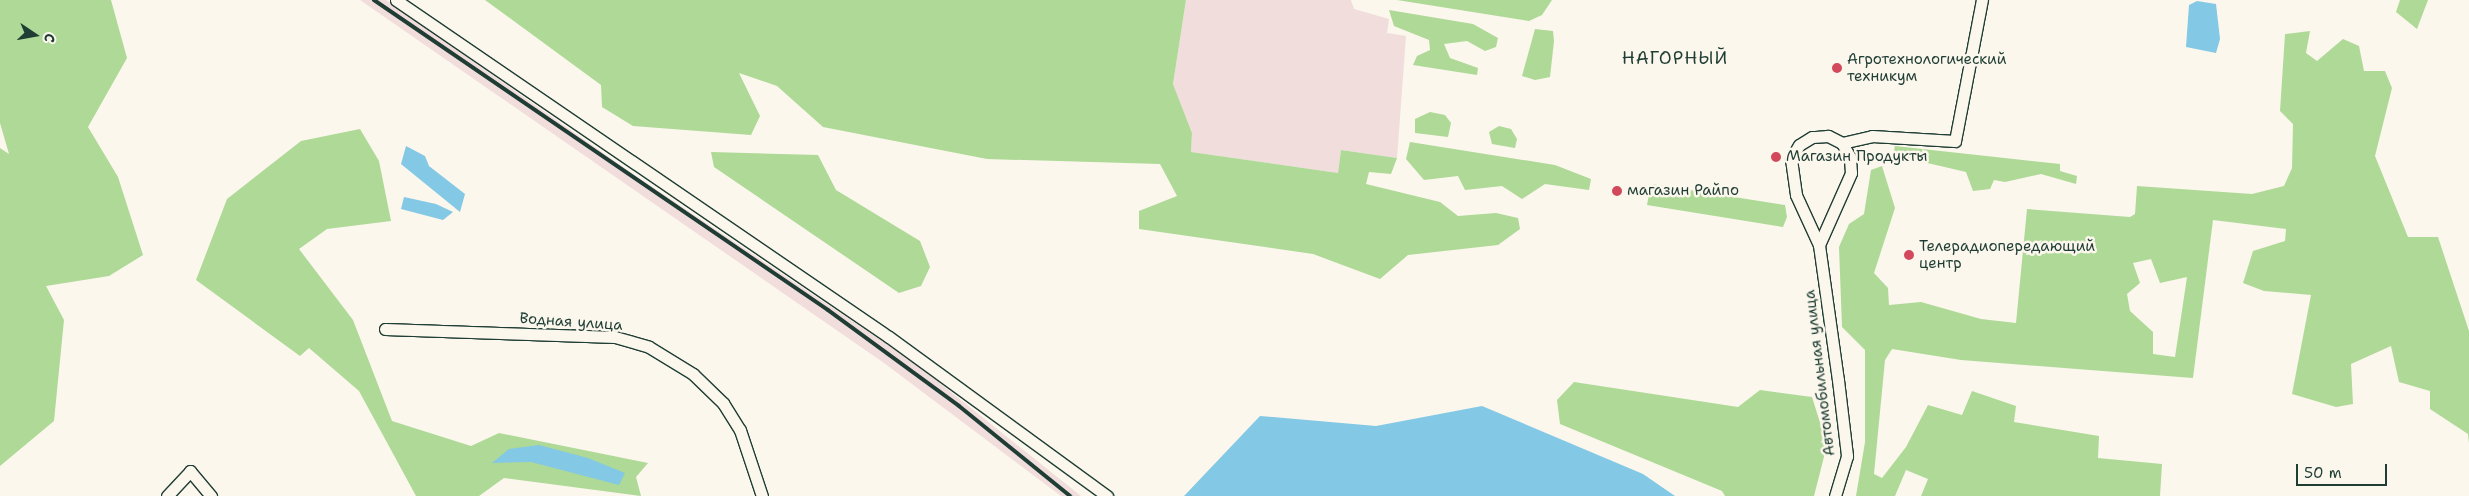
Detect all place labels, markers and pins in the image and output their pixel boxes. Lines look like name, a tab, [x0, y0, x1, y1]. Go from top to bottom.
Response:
place label: Агротехнологический техникум	[1847, 50, 2007, 85]
marker: Агротехнологический техникум	[1831, 62, 1843, 74]
place label: Магазин Продукты	[1786, 148, 1928, 166]
marker: Магазин Продукты	[1770, 151, 1782, 163]
place label: магазин Райпо	[1627, 182, 1739, 200]
marker: магазин Райпо	[1611, 185, 1623, 197]
place label: Телерадиопередающий центр	[1919, 237, 2095, 272]
marker: Телерадиопередающий центр	[1903, 249, 1915, 261]

